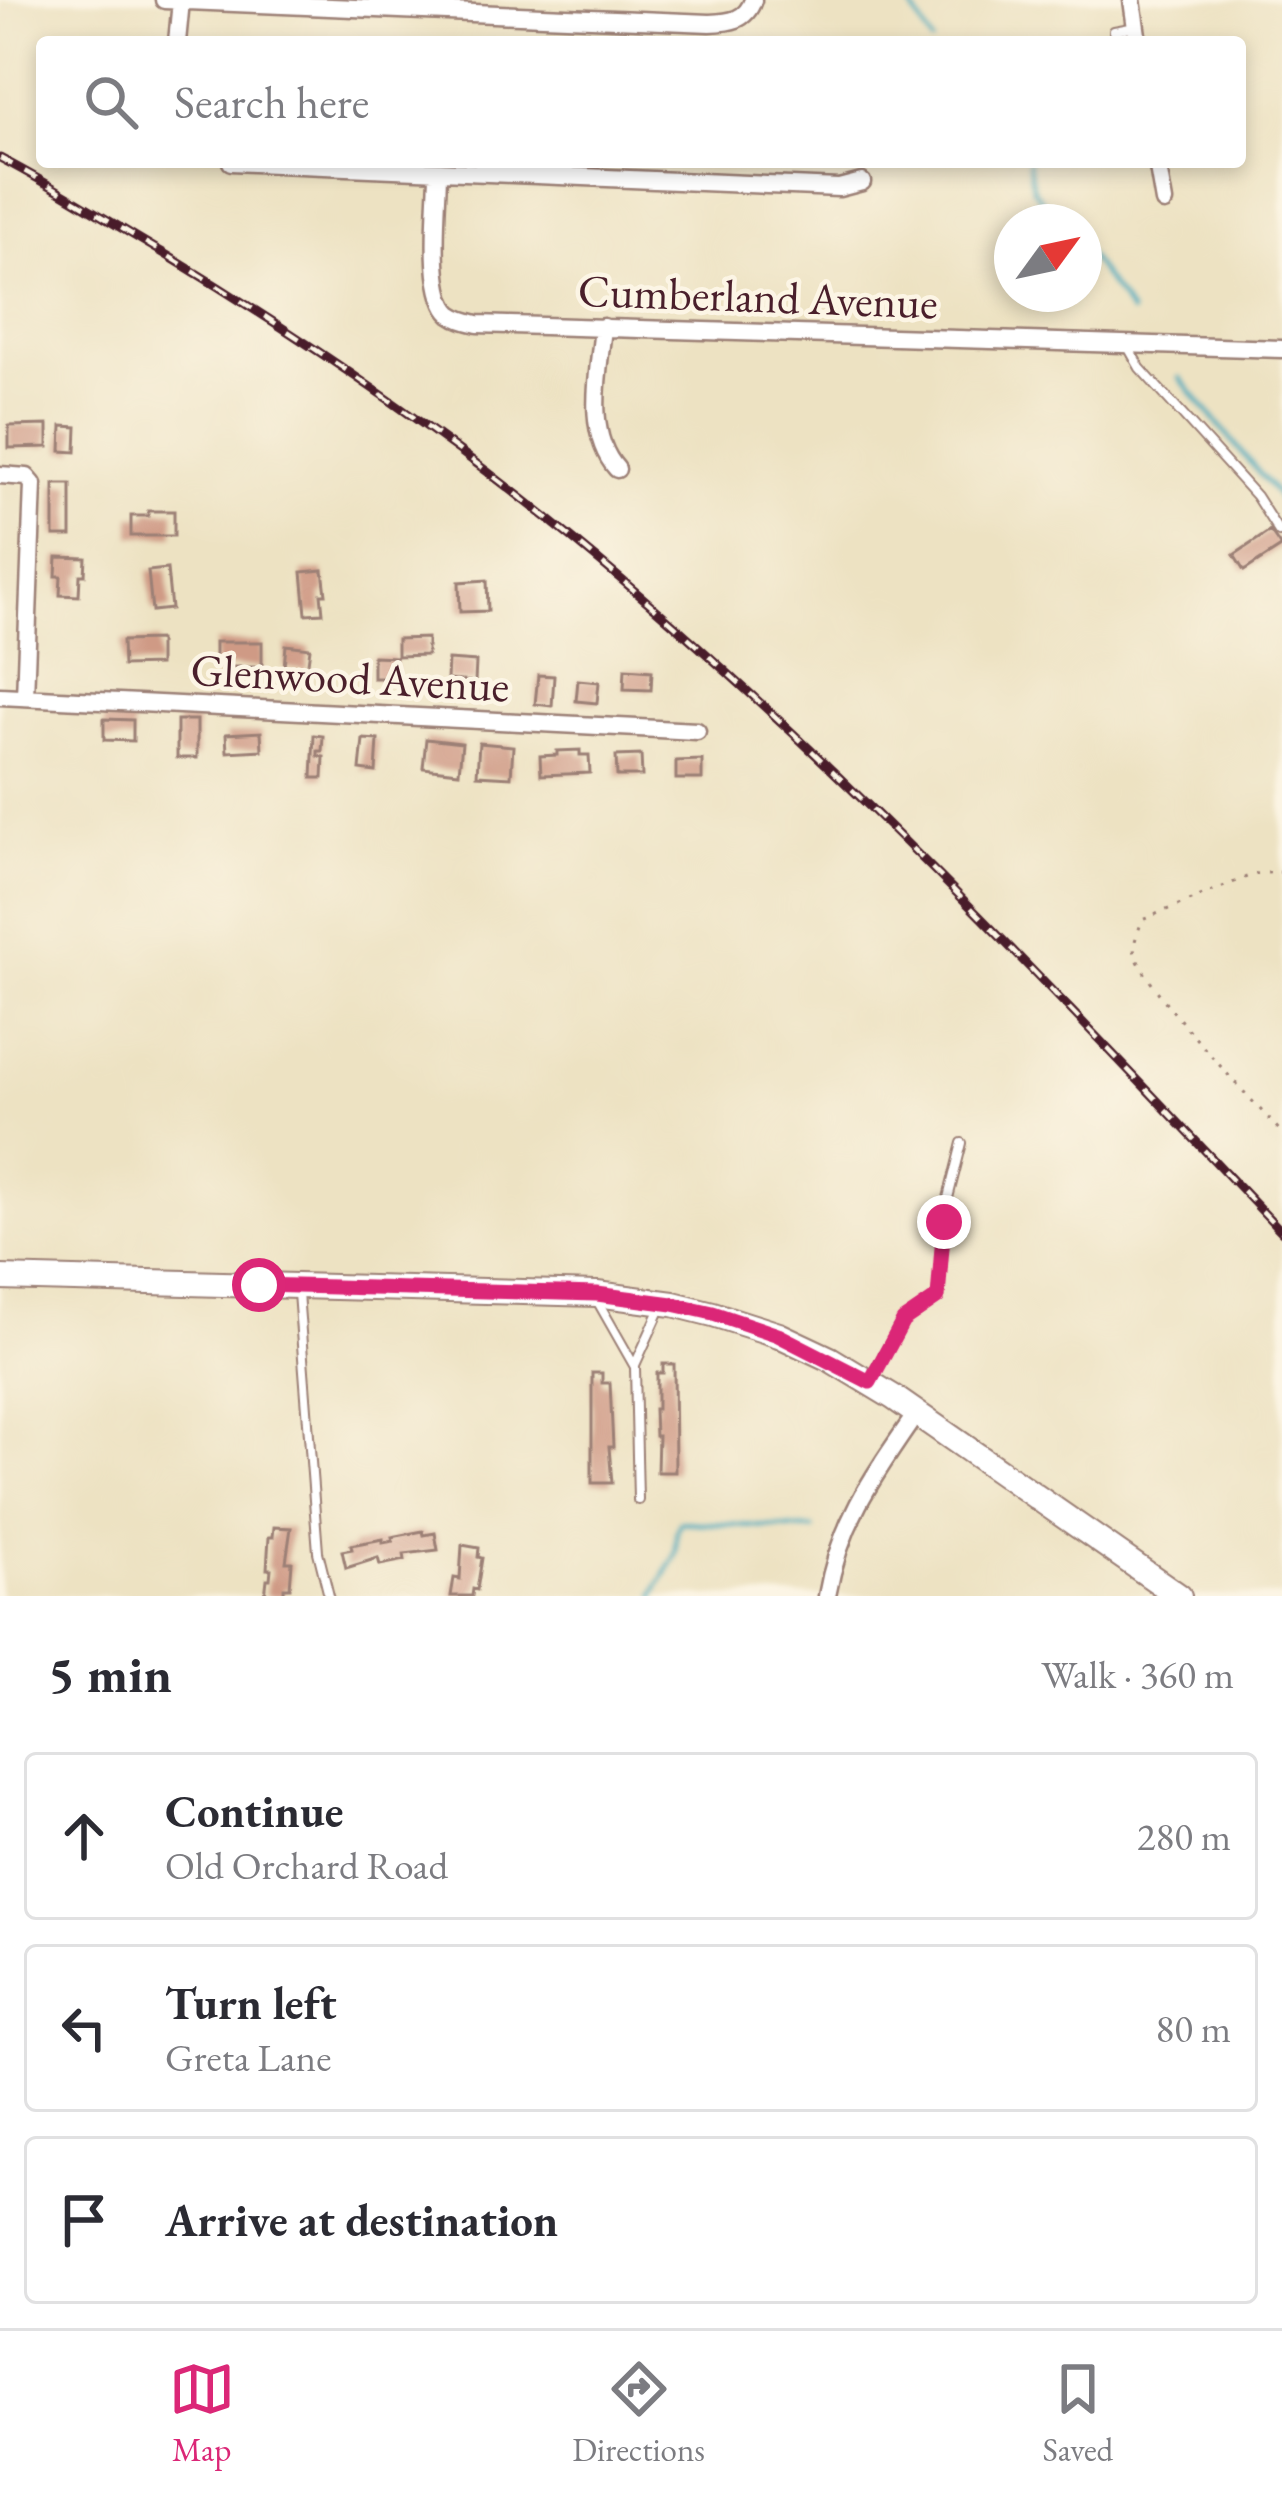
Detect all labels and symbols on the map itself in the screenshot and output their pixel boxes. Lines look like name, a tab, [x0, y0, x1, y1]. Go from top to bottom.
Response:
north arrow	[994, 204, 1102, 312]
street label: Cumberland Avenue	[577, 261, 939, 331]
street label: Glenwood Avenue	[189, 640, 511, 714]
route end	[917, 1195, 971, 1249]
route start	[232, 1258, 286, 1312]

